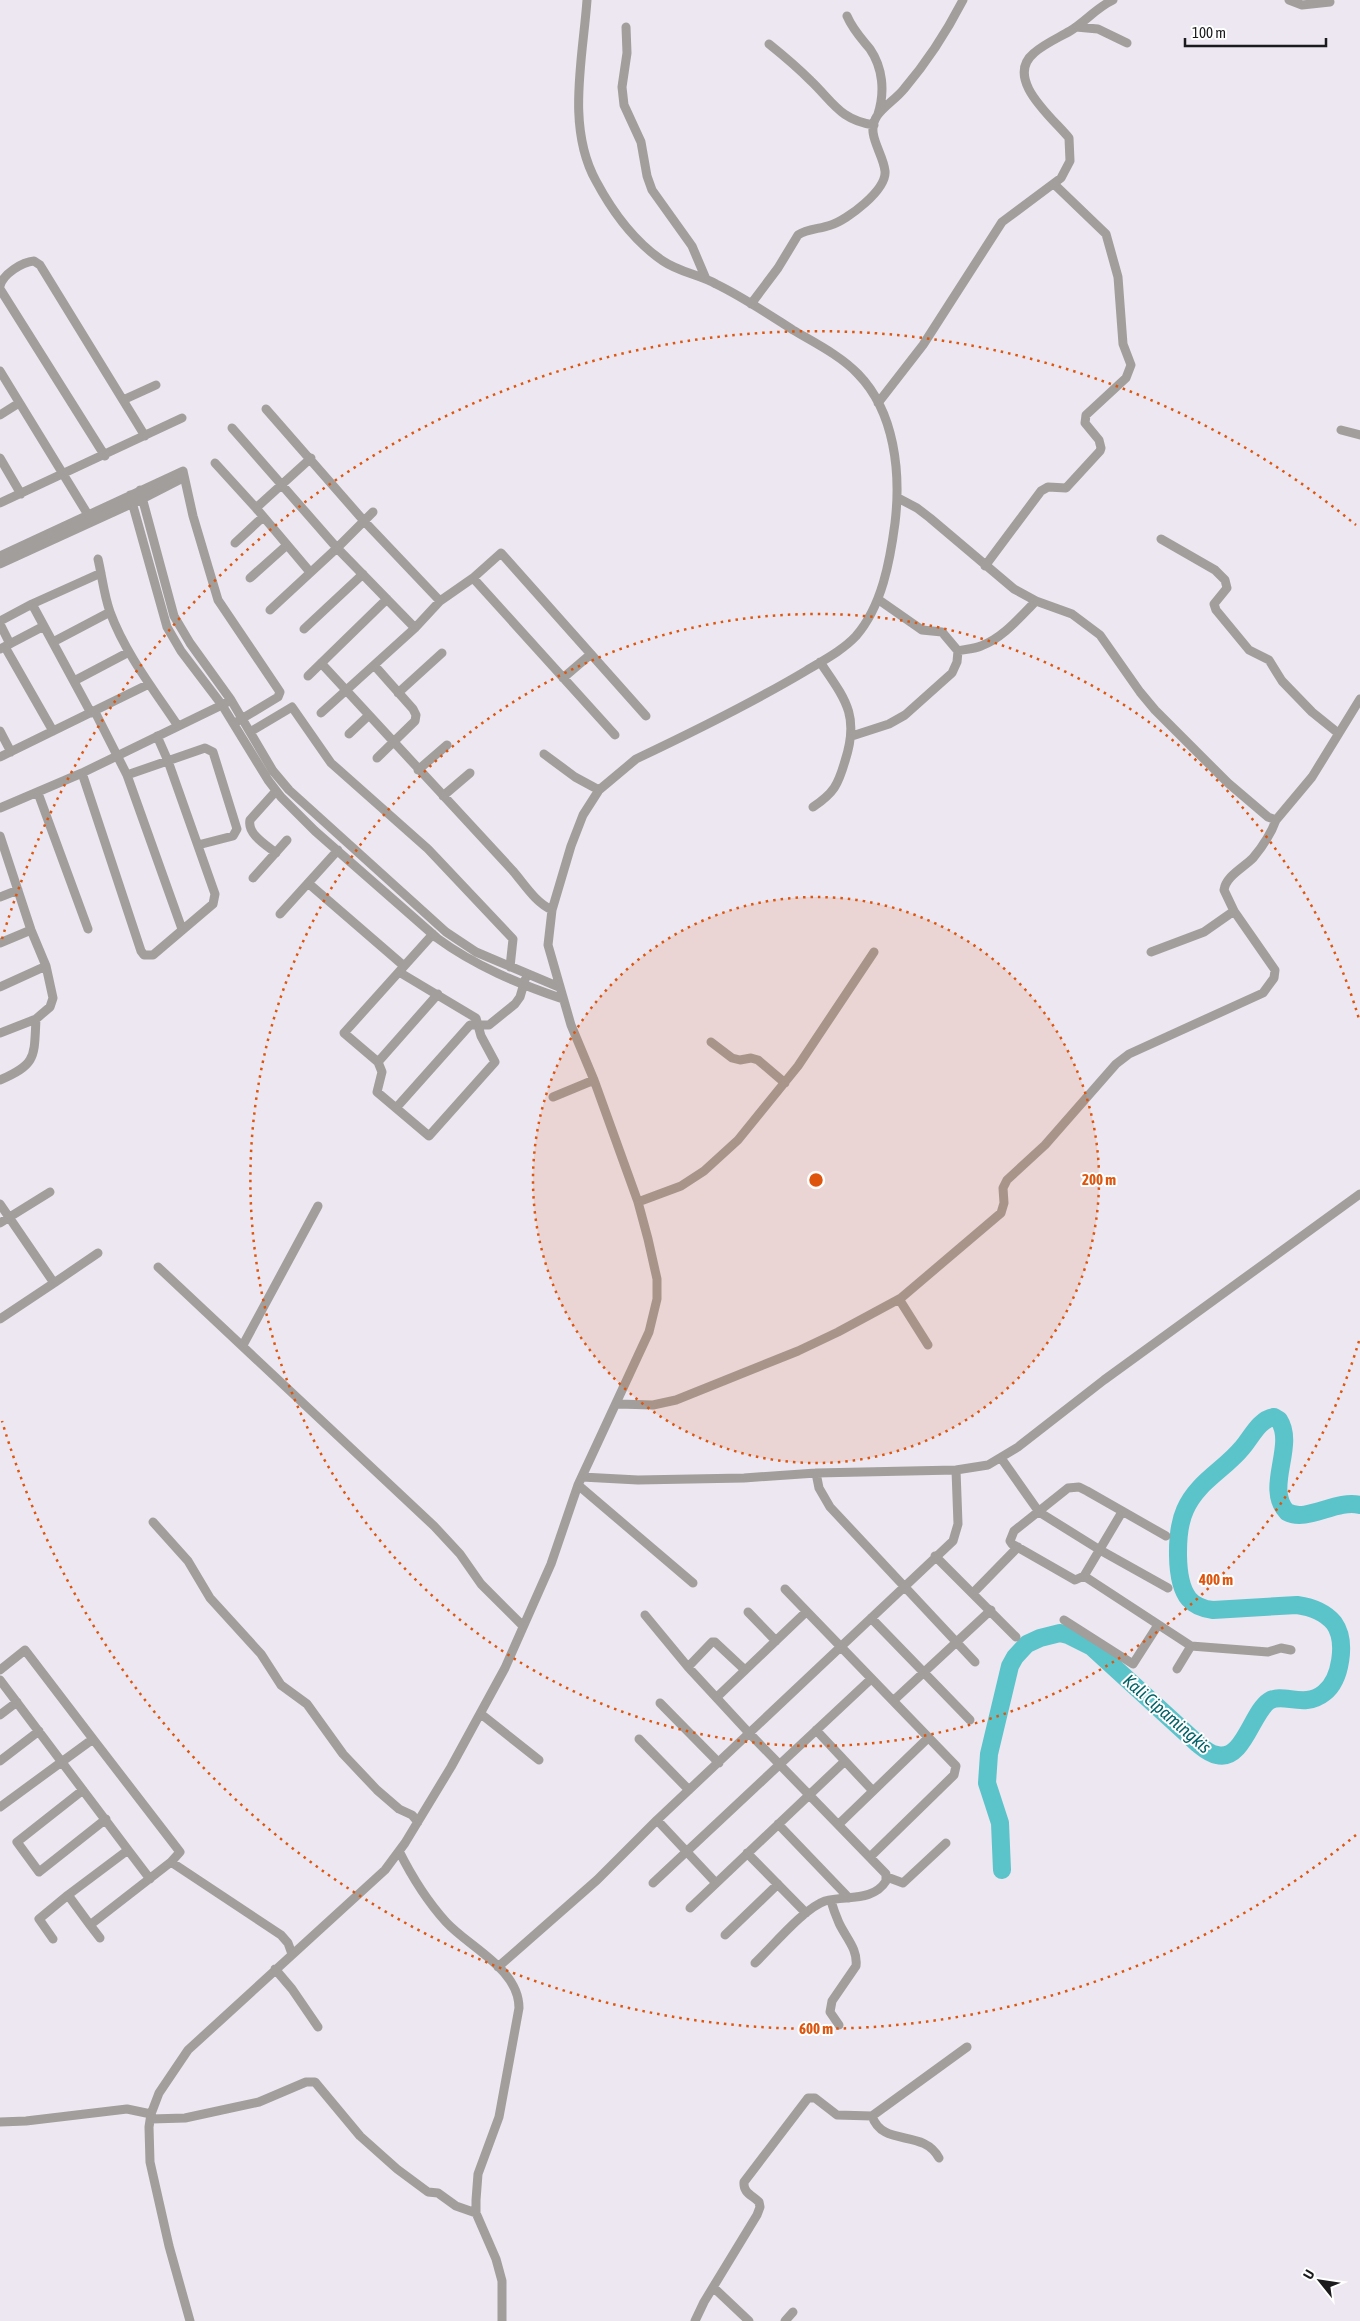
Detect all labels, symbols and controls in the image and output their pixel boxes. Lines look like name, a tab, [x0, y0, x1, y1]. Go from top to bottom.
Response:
scale bar	[1185, 15, 1326, 47]
text: 100 m	[1192, 24, 1226, 41]
centre of rings	[807, 1171, 825, 1189]
text: 200 m	[1082, 1171, 1116, 1188]
text: 400 m	[1198, 1571, 1233, 1588]
water label: Kali Cipamingkis	[1119, 1670, 1216, 1757]
text: 600 m	[799, 2020, 833, 2037]
north arrow	[1295, 2256, 1345, 2306]
text: U	[1300, 2267, 1318, 2282]

